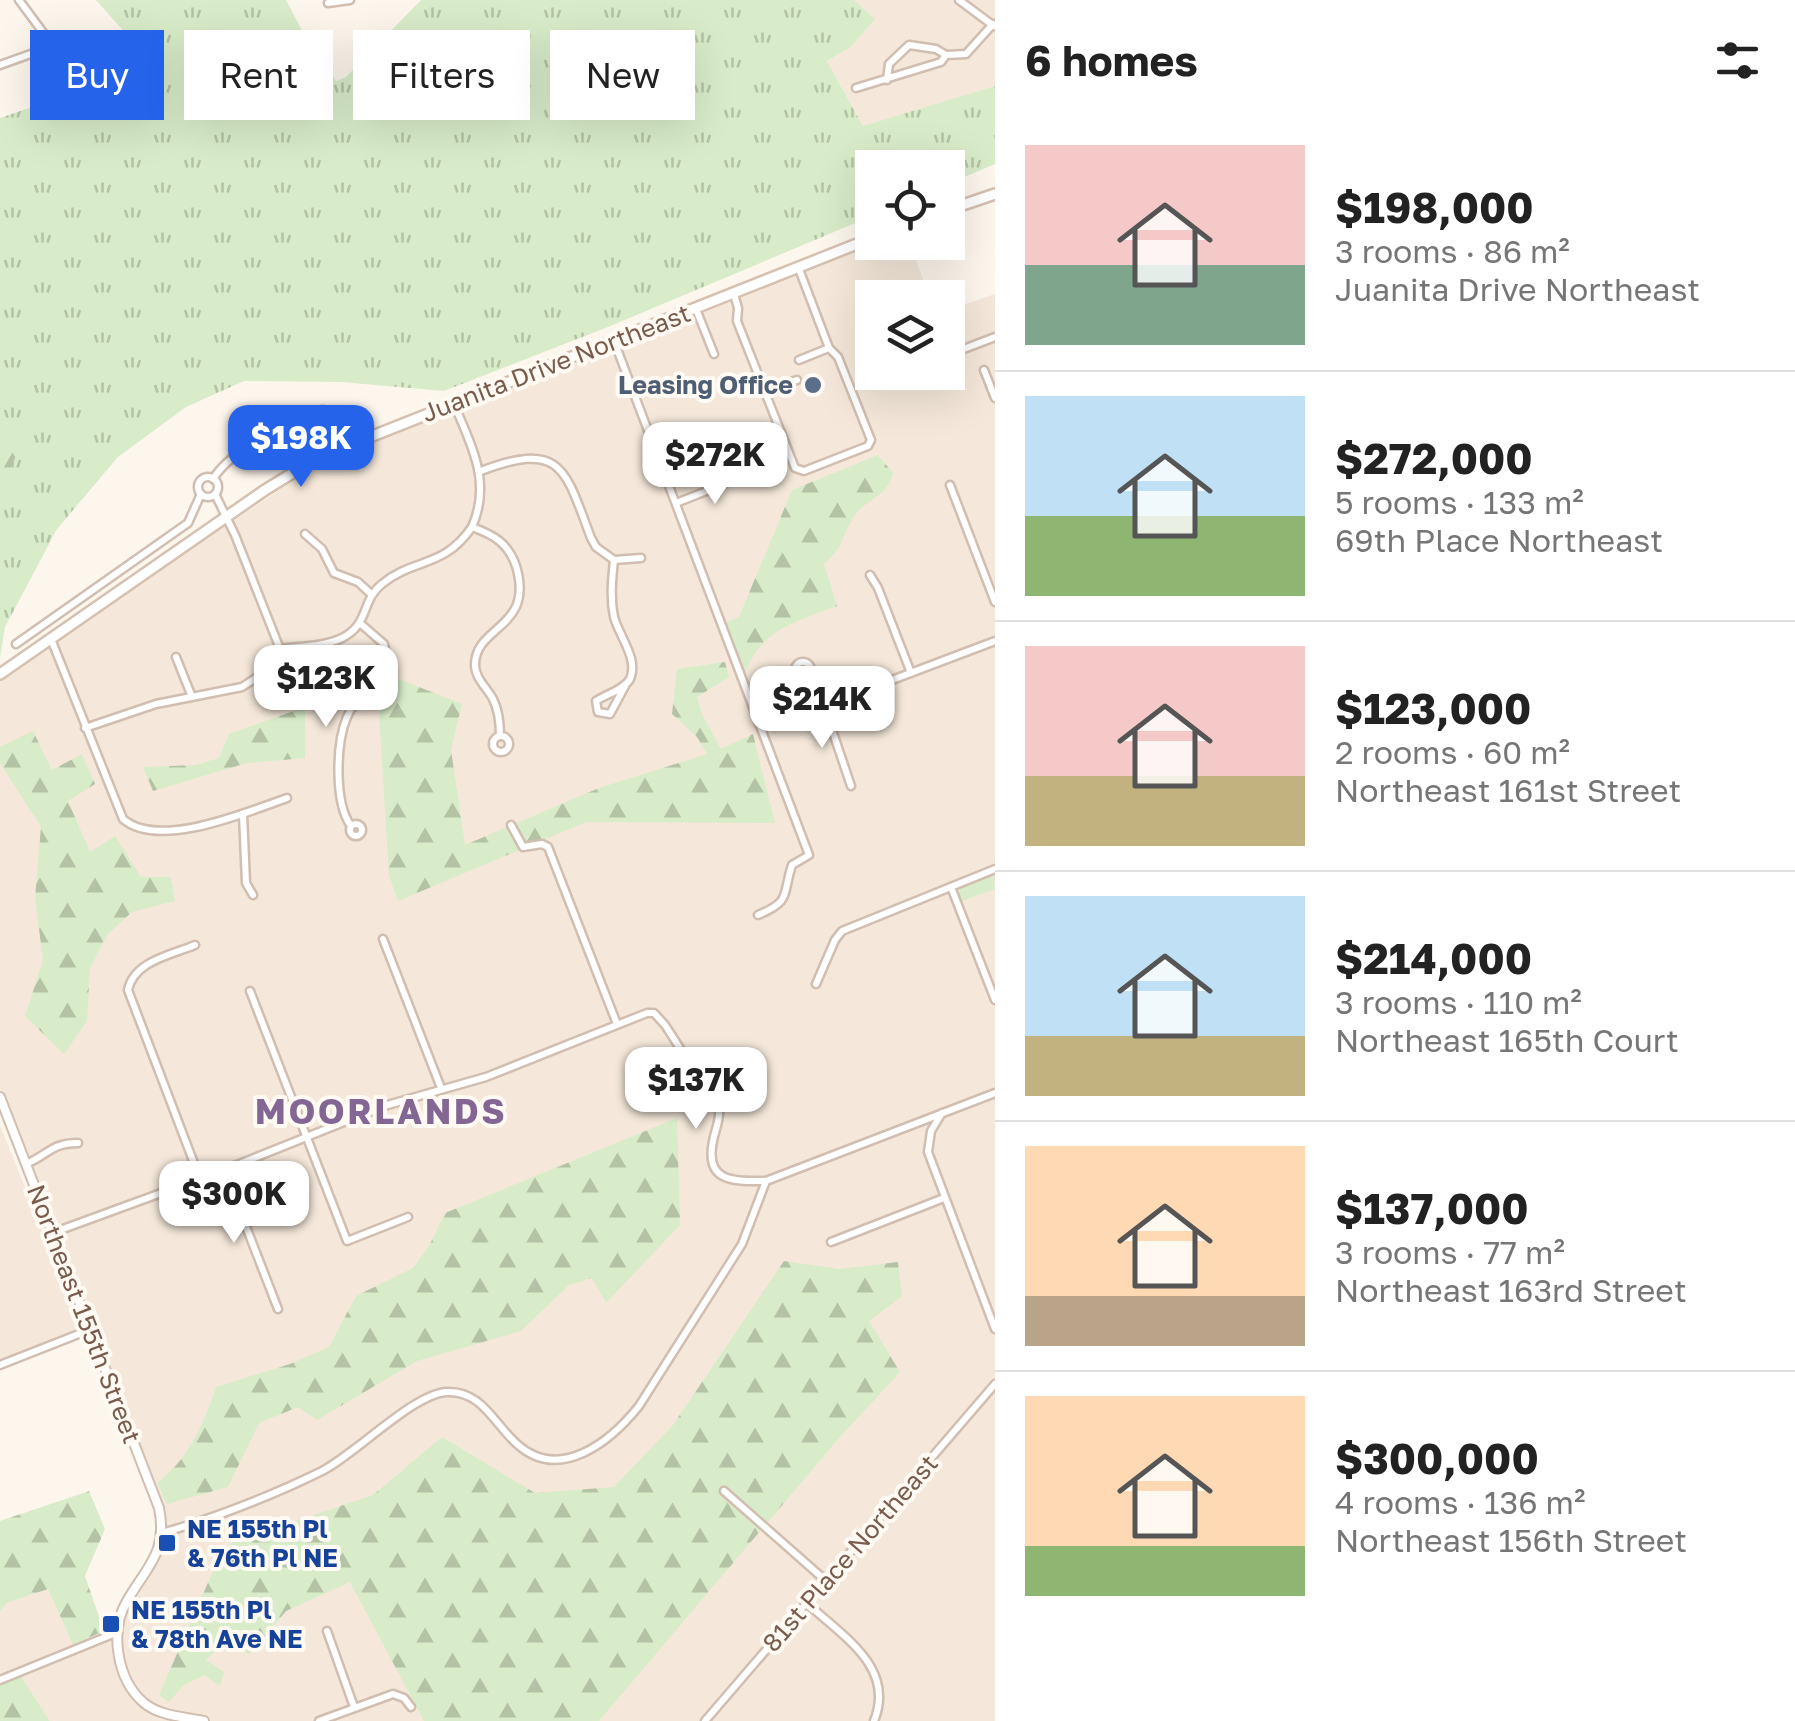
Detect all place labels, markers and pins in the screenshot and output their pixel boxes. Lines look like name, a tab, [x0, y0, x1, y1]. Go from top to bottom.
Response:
place label: Leasing Office	[618, 369, 793, 400]
marker: Leasing Office	[802, 374, 824, 396]
pin: $198K	[231, 405, 371, 490]
pin: $272K	[645, 422, 785, 507]
pin: $123K	[256, 645, 396, 730]
pin: $214K	[752, 666, 892, 751]
pin: $137K	[626, 1047, 766, 1132]
pin: $300K	[164, 1161, 304, 1246]
place label: NE 155th Pl & 76th Pl NE	[187, 1513, 338, 1573]
marker: NE 155th Pl & 76th Pl NE	[156, 1532, 178, 1554]
place label: NE 155th Pl & 78th Ave NE	[131, 1594, 302, 1654]
marker: NE 155th Pl & 78th Ave NE	[100, 1613, 122, 1635]

